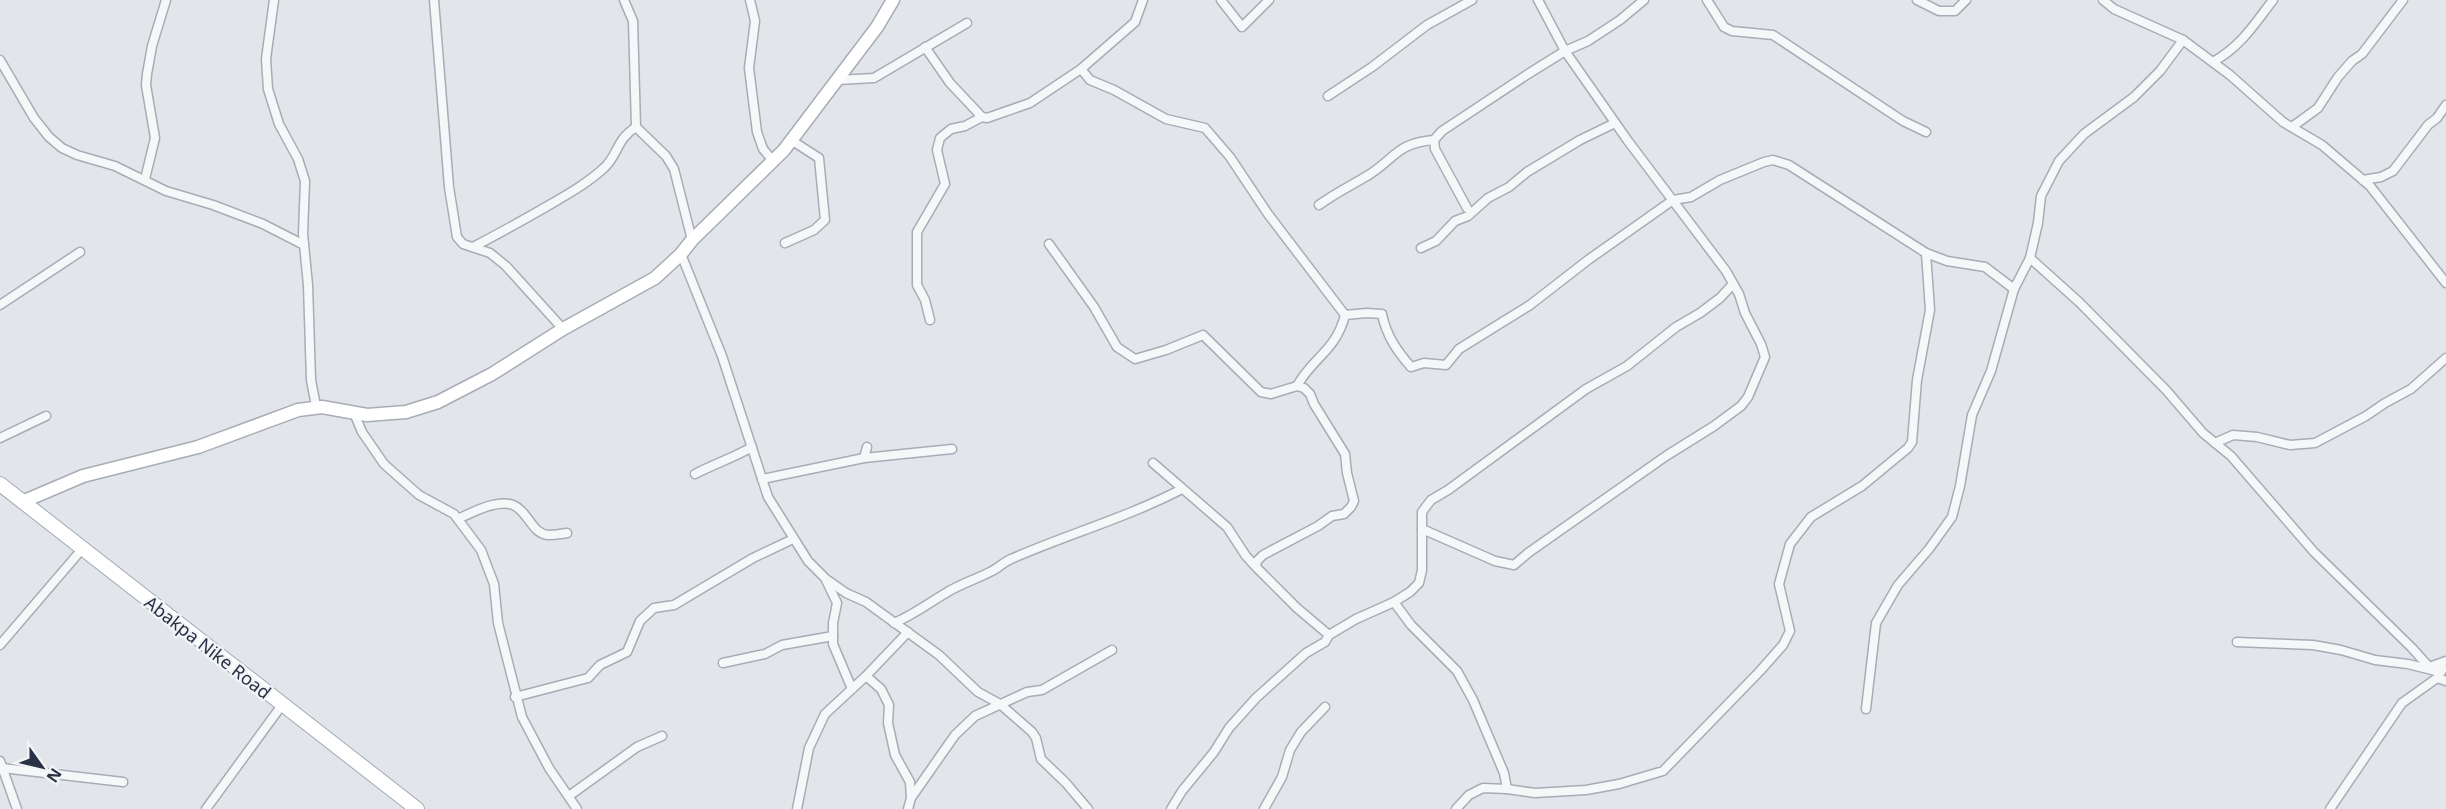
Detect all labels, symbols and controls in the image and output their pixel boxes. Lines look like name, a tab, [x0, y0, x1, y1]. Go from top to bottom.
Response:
street label: Abakpa Nike Road	[140, 590, 276, 704]
north arrow	[12, 737, 72, 797]
text: N	[42, 764, 67, 787]

